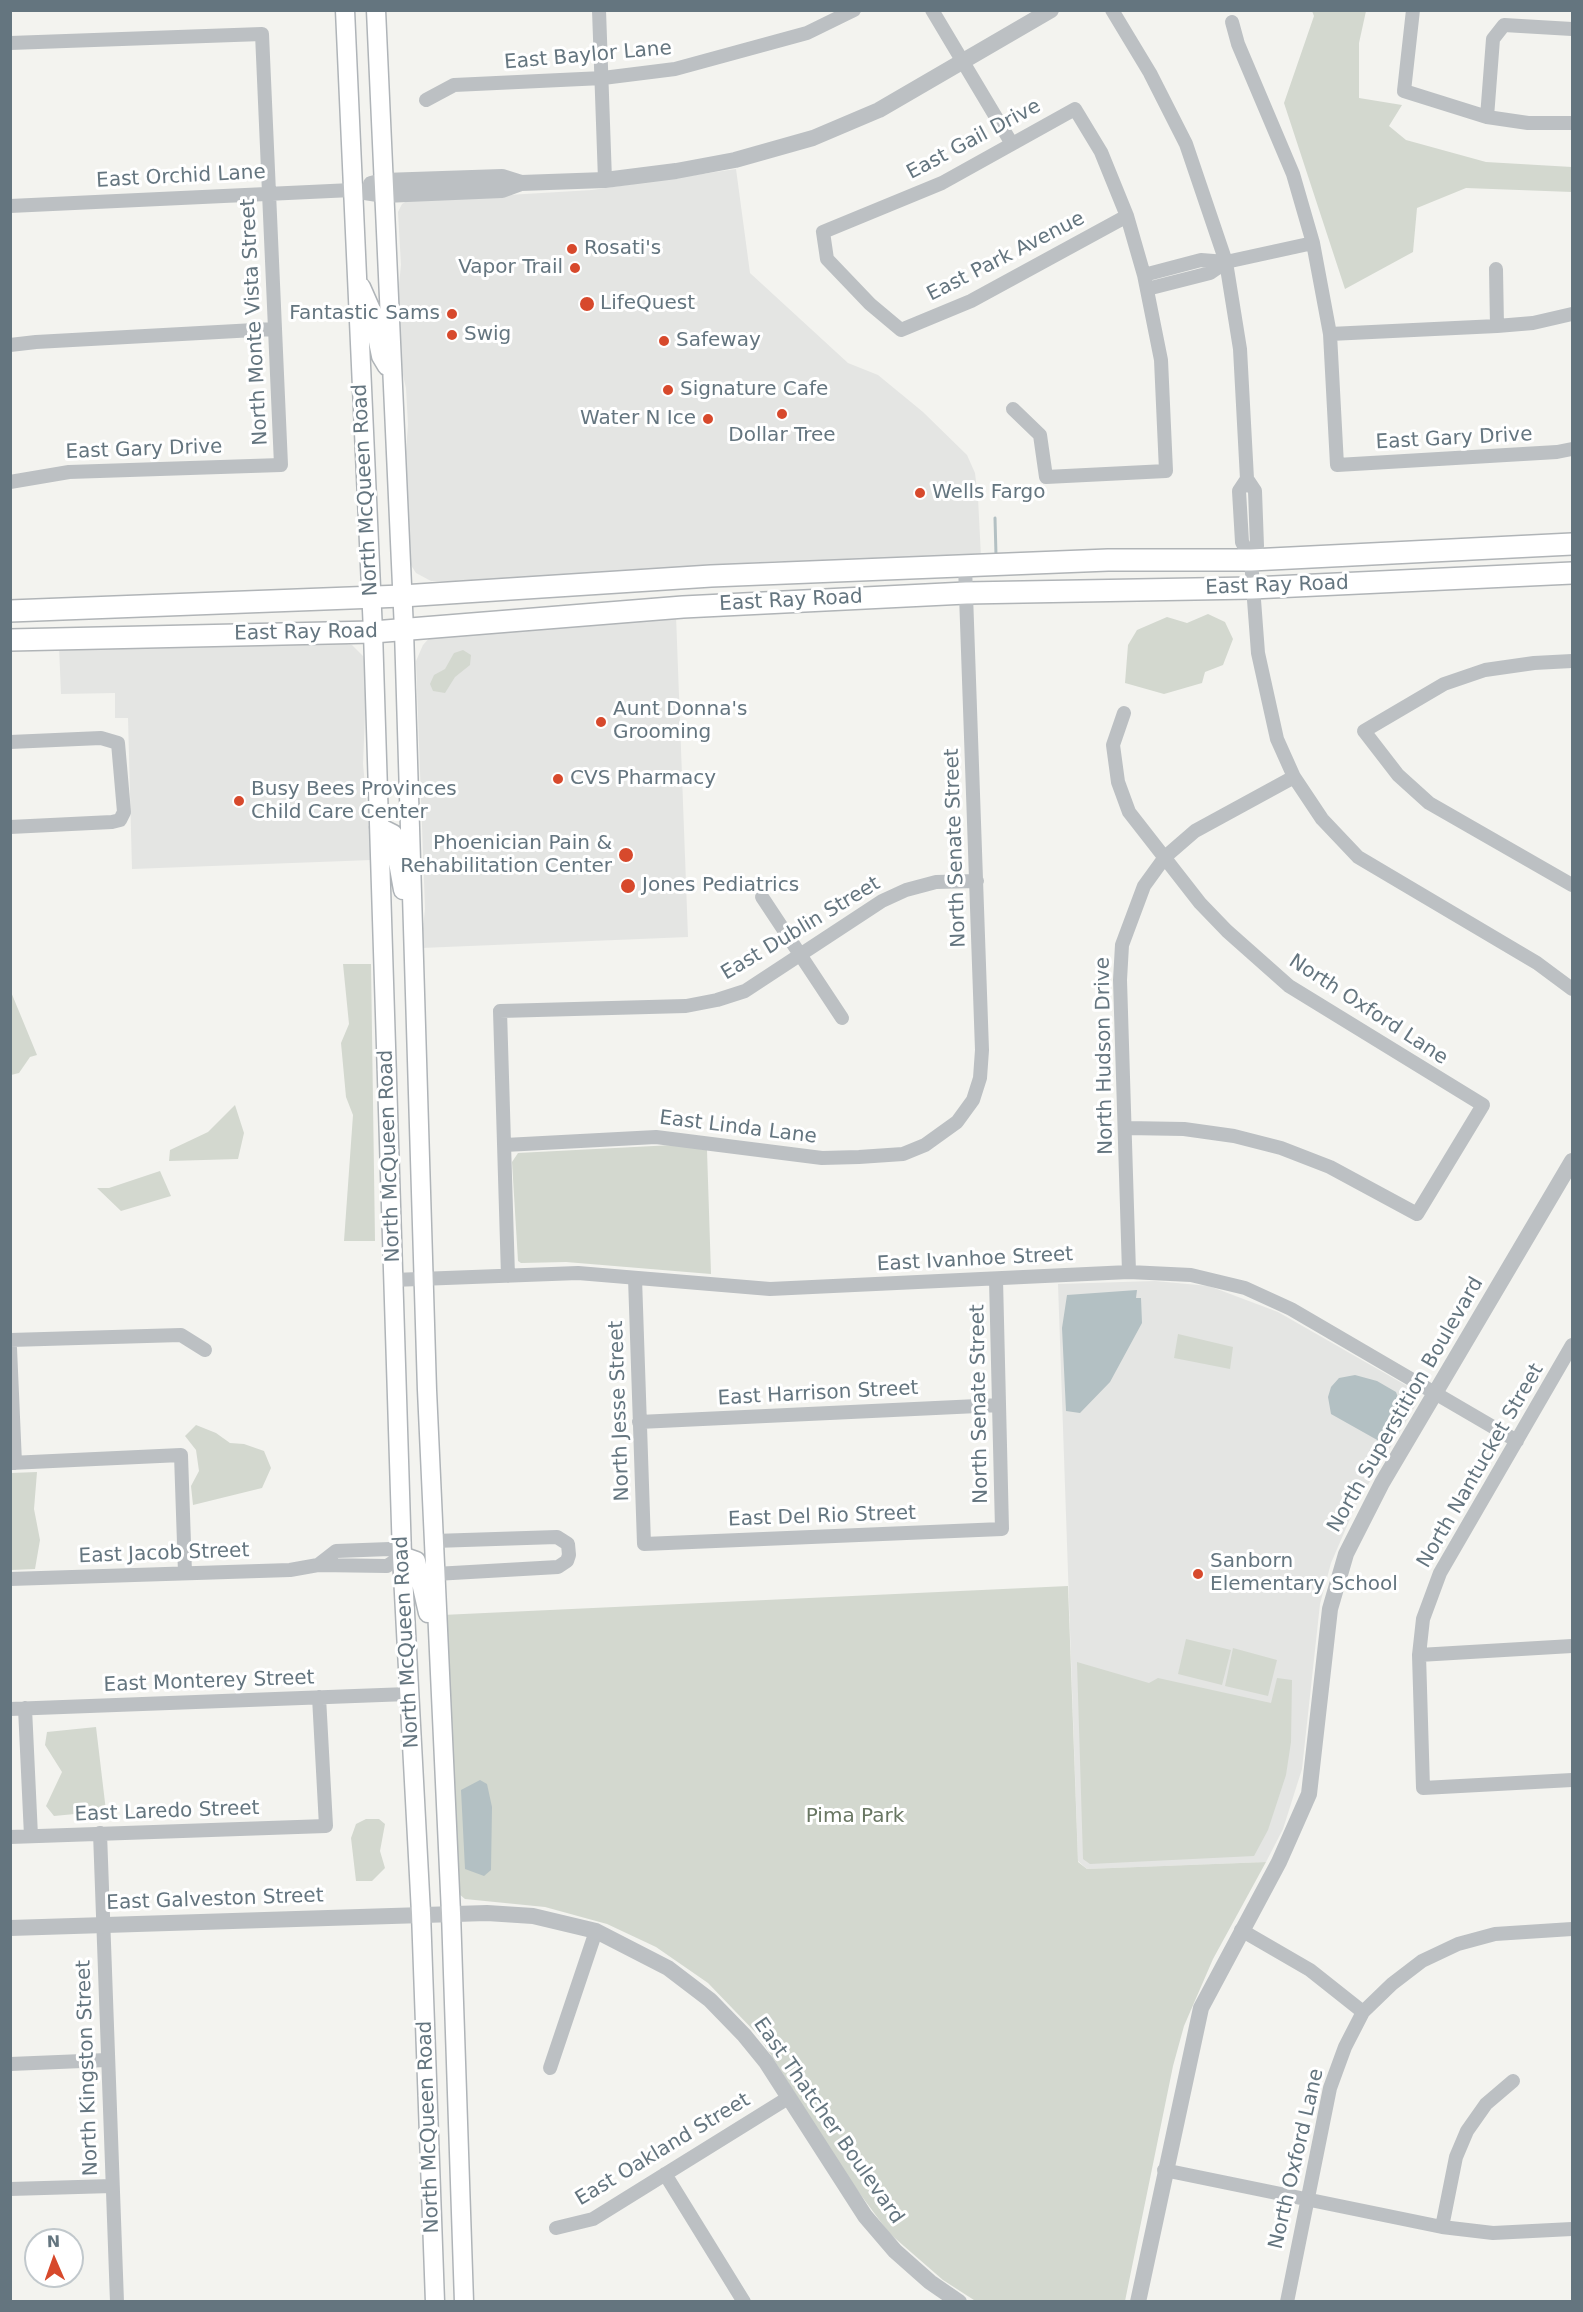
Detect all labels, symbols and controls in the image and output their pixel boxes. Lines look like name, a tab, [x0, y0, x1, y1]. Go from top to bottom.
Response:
street label: East Baylor Lane	[503, 37, 673, 75]
street label: East Gail Drive	[903, 95, 1045, 185]
street label: East Orchid Lane	[96, 161, 266, 193]
street label: North Monte Vista Street	[237, 198, 273, 446]
street label: East Park Avenue	[923, 207, 1089, 307]
place label: Rosati's	[584, 237, 661, 261]
marker: Rosati's	[565, 242, 579, 256]
place label: Vapor Trail	[458, 256, 563, 280]
marker: Vapor Trail	[568, 261, 582, 275]
place label: LifeQuest	[600, 292, 695, 316]
marker: LifeQuest	[578, 295, 596, 313]
place label: Fantastic Sams	[289, 302, 440, 326]
marker: Fantastic Sams	[445, 307, 459, 321]
place label: Swig	[464, 323, 511, 347]
marker: Swig	[445, 328, 459, 342]
place label: Safeway	[676, 329, 761, 353]
marker: Safeway	[657, 334, 671, 348]
place label: Signature Cafe	[680, 378, 828, 402]
street label: North McQueen Road	[348, 383, 384, 597]
marker: Signature Cafe	[661, 383, 675, 397]
place label: Water N Ice	[580, 407, 696, 431]
marker: Dollar Tree	[775, 407, 789, 421]
marker: Water N Ice	[701, 412, 715, 426]
street label: East Gary Drive	[1375, 423, 1533, 455]
place label: Dollar Tree	[728, 424, 836, 448]
street label: East Gary Drive	[65, 435, 223, 465]
place label: Wells Fargo	[932, 481, 1046, 505]
marker: Wells Fargo	[913, 486, 927, 500]
street label: East Ray Road	[1205, 572, 1349, 600]
street label: East Ray Road	[719, 585, 863, 617]
street label: East Ray Road	[234, 620, 378, 646]
place label: Aunt Donna's Grooming	[613, 698, 747, 745]
marker: Aunt Donna's Grooming	[594, 715, 608, 729]
street label: North Senate Street	[941, 748, 971, 948]
place label: CVS Pharmacy	[570, 767, 716, 791]
marker: CVS Pharmacy	[551, 772, 565, 786]
place label: Busy Bees Provinces Child Care Center	[251, 778, 457, 825]
marker: Busy Bees Provinces Child Care Center	[232, 794, 246, 808]
place label: Phoenician Pain & Rehabilitation Center	[400, 832, 612, 879]
marker: Phoenician Pain & Rehabilitation Center	[617, 846, 635, 864]
street label: East Dublin Street	[717, 872, 885, 986]
place label: Jones Pediatrics	[642, 874, 799, 898]
marker: Jones Pediatrics	[619, 877, 637, 895]
street label: North Oxford Lane	[1284, 950, 1452, 1070]
street label: North Hudson Drive	[1091, 957, 1119, 1155]
street label: North McQueen Road	[374, 1049, 406, 1263]
street label: East Linda Lane	[658, 1106, 818, 1150]
street label: East Ivanhoe Street	[876, 1243, 1074, 1277]
street label: North Superstition Boulevard	[1323, 1273, 1489, 1537]
street label: North Senate Street	[966, 1304, 994, 1504]
street label: North Jesse Street	[605, 1320, 635, 1502]
street label: North Nantucket Street	[1413, 1360, 1549, 1572]
street label: East Harrison Street	[717, 1377, 919, 1411]
street label: East Del Rio Street	[728, 1502, 916, 1532]
street label: North McQueen Road	[389, 1535, 425, 1749]
street label: East Jacob Street	[78, 1539, 250, 1569]
place label: Sanborn Elementary School	[1210, 1550, 1398, 1597]
marker: Sanborn Elementary School	[1191, 1567, 1205, 1581]
street label: East Monterey Street	[103, 1666, 315, 1698]
street label: East Laredo Street	[74, 1797, 260, 1827]
park label: Pima Park	[806, 1805, 904, 1829]
street label: East Galveston Street	[106, 1884, 324, 1916]
street label: North Kingston Street	[72, 1959, 104, 2177]
street label: East Thatcher Boulevard	[748, 2013, 908, 2229]
street label: North McQueen Road	[413, 2020, 445, 2234]
street label: North Oxford Lane	[1265, 2066, 1329, 2252]
street label: East Oakland Street	[571, 2088, 755, 2212]
north arrow	[24, 2228, 84, 2288]
text: N	[46, 2232, 60, 2251]

